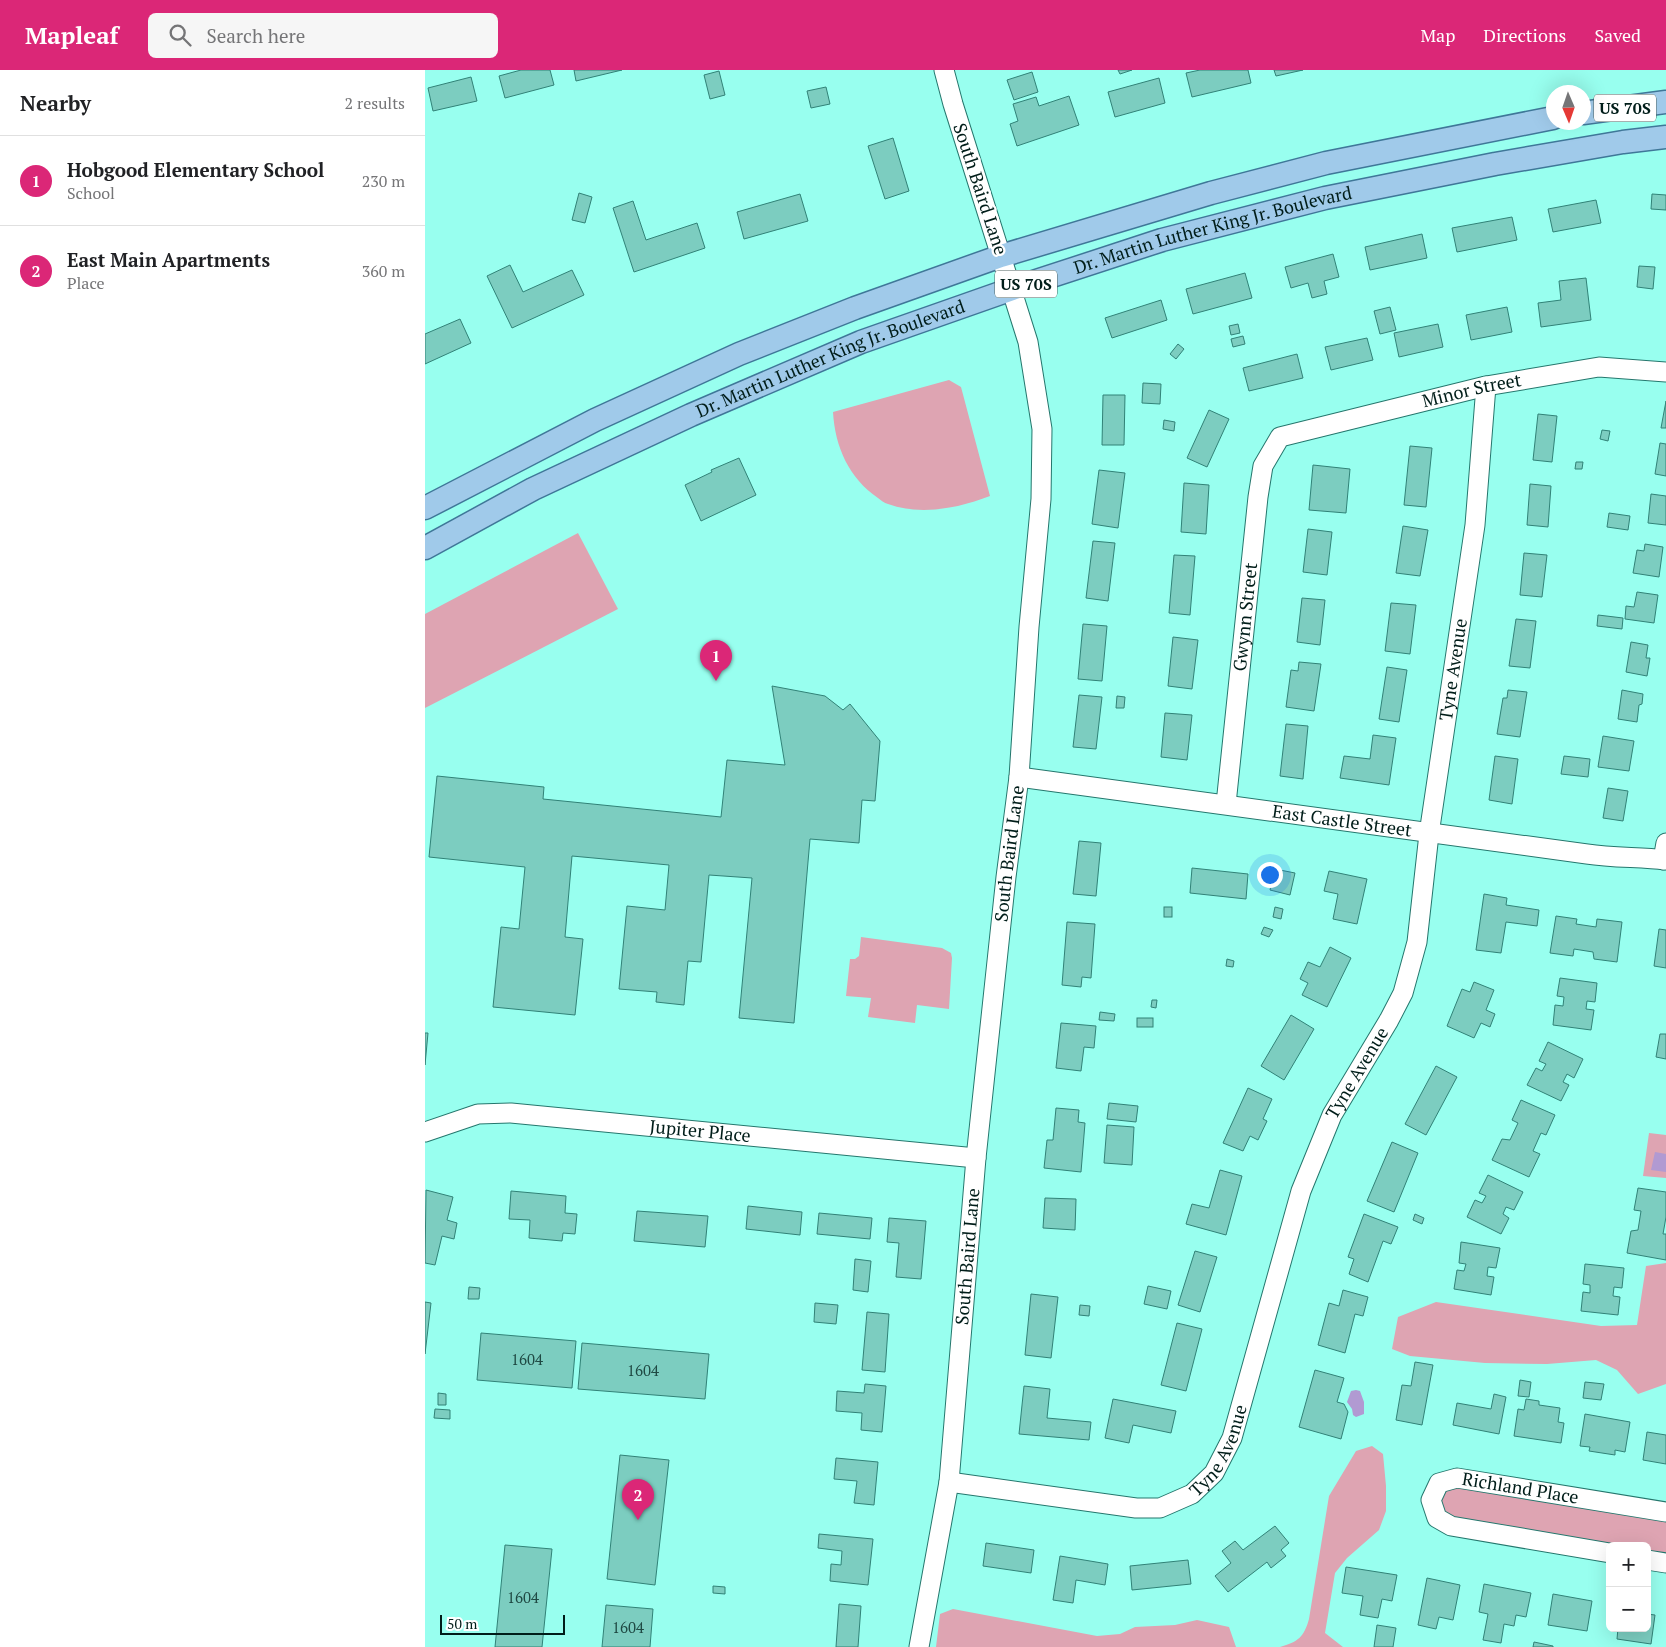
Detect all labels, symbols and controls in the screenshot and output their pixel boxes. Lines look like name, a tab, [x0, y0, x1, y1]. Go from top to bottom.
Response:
search box	[148, 13, 498, 58]
text: Mapleaf	[25, 19, 118, 51]
icon: search	[166, 21, 194, 49]
text: Search here	[206, 23, 305, 48]
text: Map	[1420, 23, 1455, 47]
text: Directions	[1483, 23, 1566, 47]
text: Saved	[1594, 23, 1641, 47]
north arrow	[1546, 85, 1591, 130]
text: Nearby	[20, 89, 91, 117]
text: 2 results	[345, 92, 405, 114]
road number: US 70S	[1594, 94, 1656, 122]
street label: South Baird Lane	[948, 120, 1014, 258]
text: Hobgood Elementary School	[67, 157, 324, 182]
text: 1	[31, 170, 41, 192]
text: 230 m	[362, 170, 405, 192]
street label: Dr. Martin Luther King Jr. Boulevard	[1070, 180, 1354, 279]
text: School	[67, 182, 115, 204]
text: East Main Apartments	[67, 247, 270, 272]
text: 2	[31, 260, 41, 282]
text: 360 m	[362, 260, 405, 282]
road number: US 70S	[995, 270, 1057, 298]
text: Place	[67, 272, 105, 294]
street label: Dr. Martin Luther King Jr. Boulevard	[692, 294, 968, 422]
street label: Minor Street	[1419, 367, 1523, 412]
street label: Gwynn Street	[1227, 561, 1262, 672]
street label: Tyne Avenue	[1433, 617, 1472, 722]
pin: 1	[700, 640, 732, 681]
street label: South Baird Lane	[988, 784, 1029, 923]
street label: East Castle Street	[1271, 798, 1414, 842]
your location	[1257, 862, 1283, 888]
street label: Tyne Avenue	[1320, 1022, 1393, 1123]
street label: Jupiter Place	[649, 1113, 752, 1147]
street label: South Baird Lane	[949, 1187, 984, 1326]
house number: 1604	[511, 1349, 543, 1369]
house number: 1604	[627, 1360, 659, 1380]
street label: Tyne Avenue	[1184, 1402, 1252, 1501]
street label: Richland Place	[1460, 1466, 1581, 1509]
pin: 2	[622, 1479, 654, 1520]
map controls	[1606, 1542, 1651, 1632]
button: +	[1606, 1542, 1651, 1587]
house number: 1604	[507, 1587, 539, 1607]
button: −	[1606, 1587, 1651, 1632]
scale bar	[440, 1612, 565, 1635]
text: 50 m	[447, 1614, 477, 1633]
house number: 1604	[612, 1617, 644, 1637]

